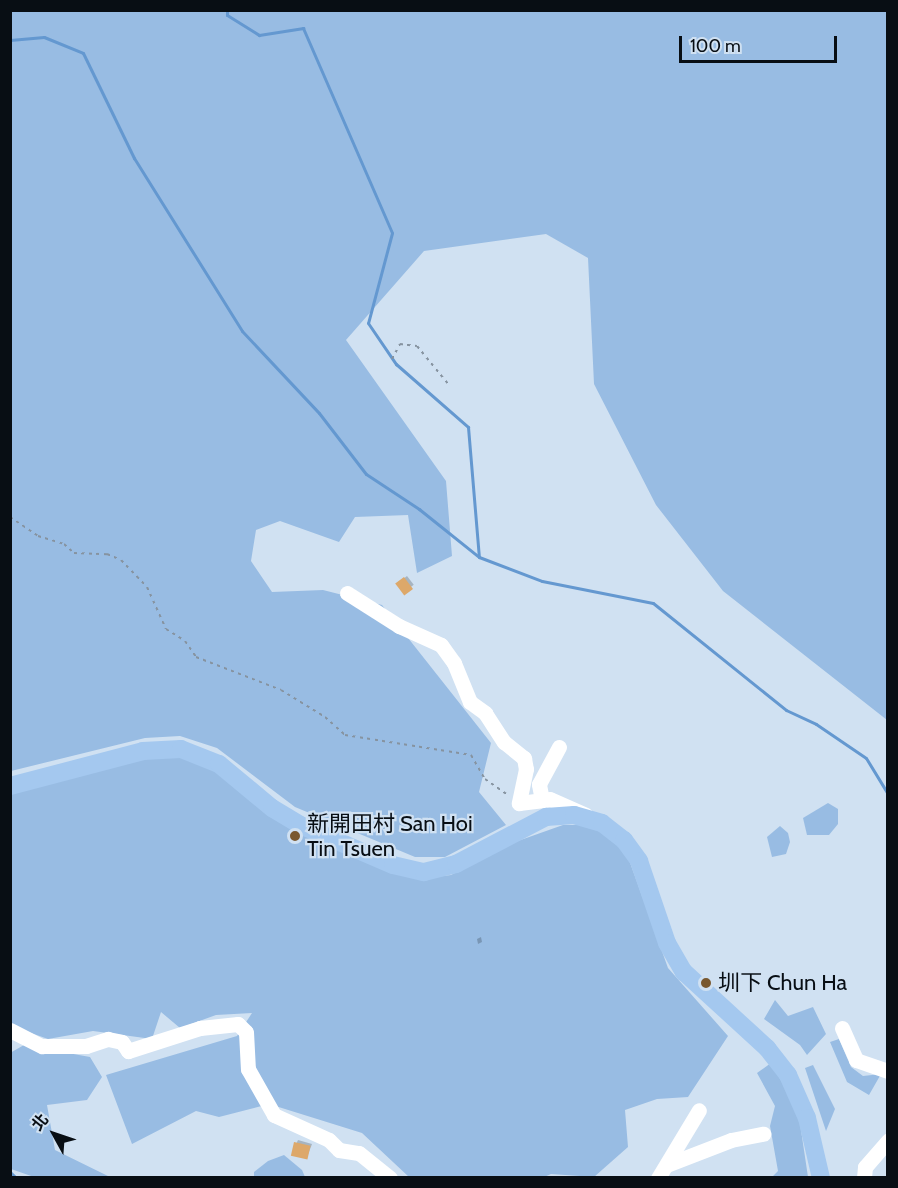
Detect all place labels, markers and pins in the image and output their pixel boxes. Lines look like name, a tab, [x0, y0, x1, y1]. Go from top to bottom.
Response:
place label: 新開田村 San Hoi Tin Tsuen	[307, 810, 473, 861]
marker: 新開田村 San Hoi Tin Tsuen	[288, 829, 302, 843]
place label: 圳下 Chun Ha	[718, 970, 847, 996]
marker: 圳下 Chun Ha	[699, 976, 713, 990]

